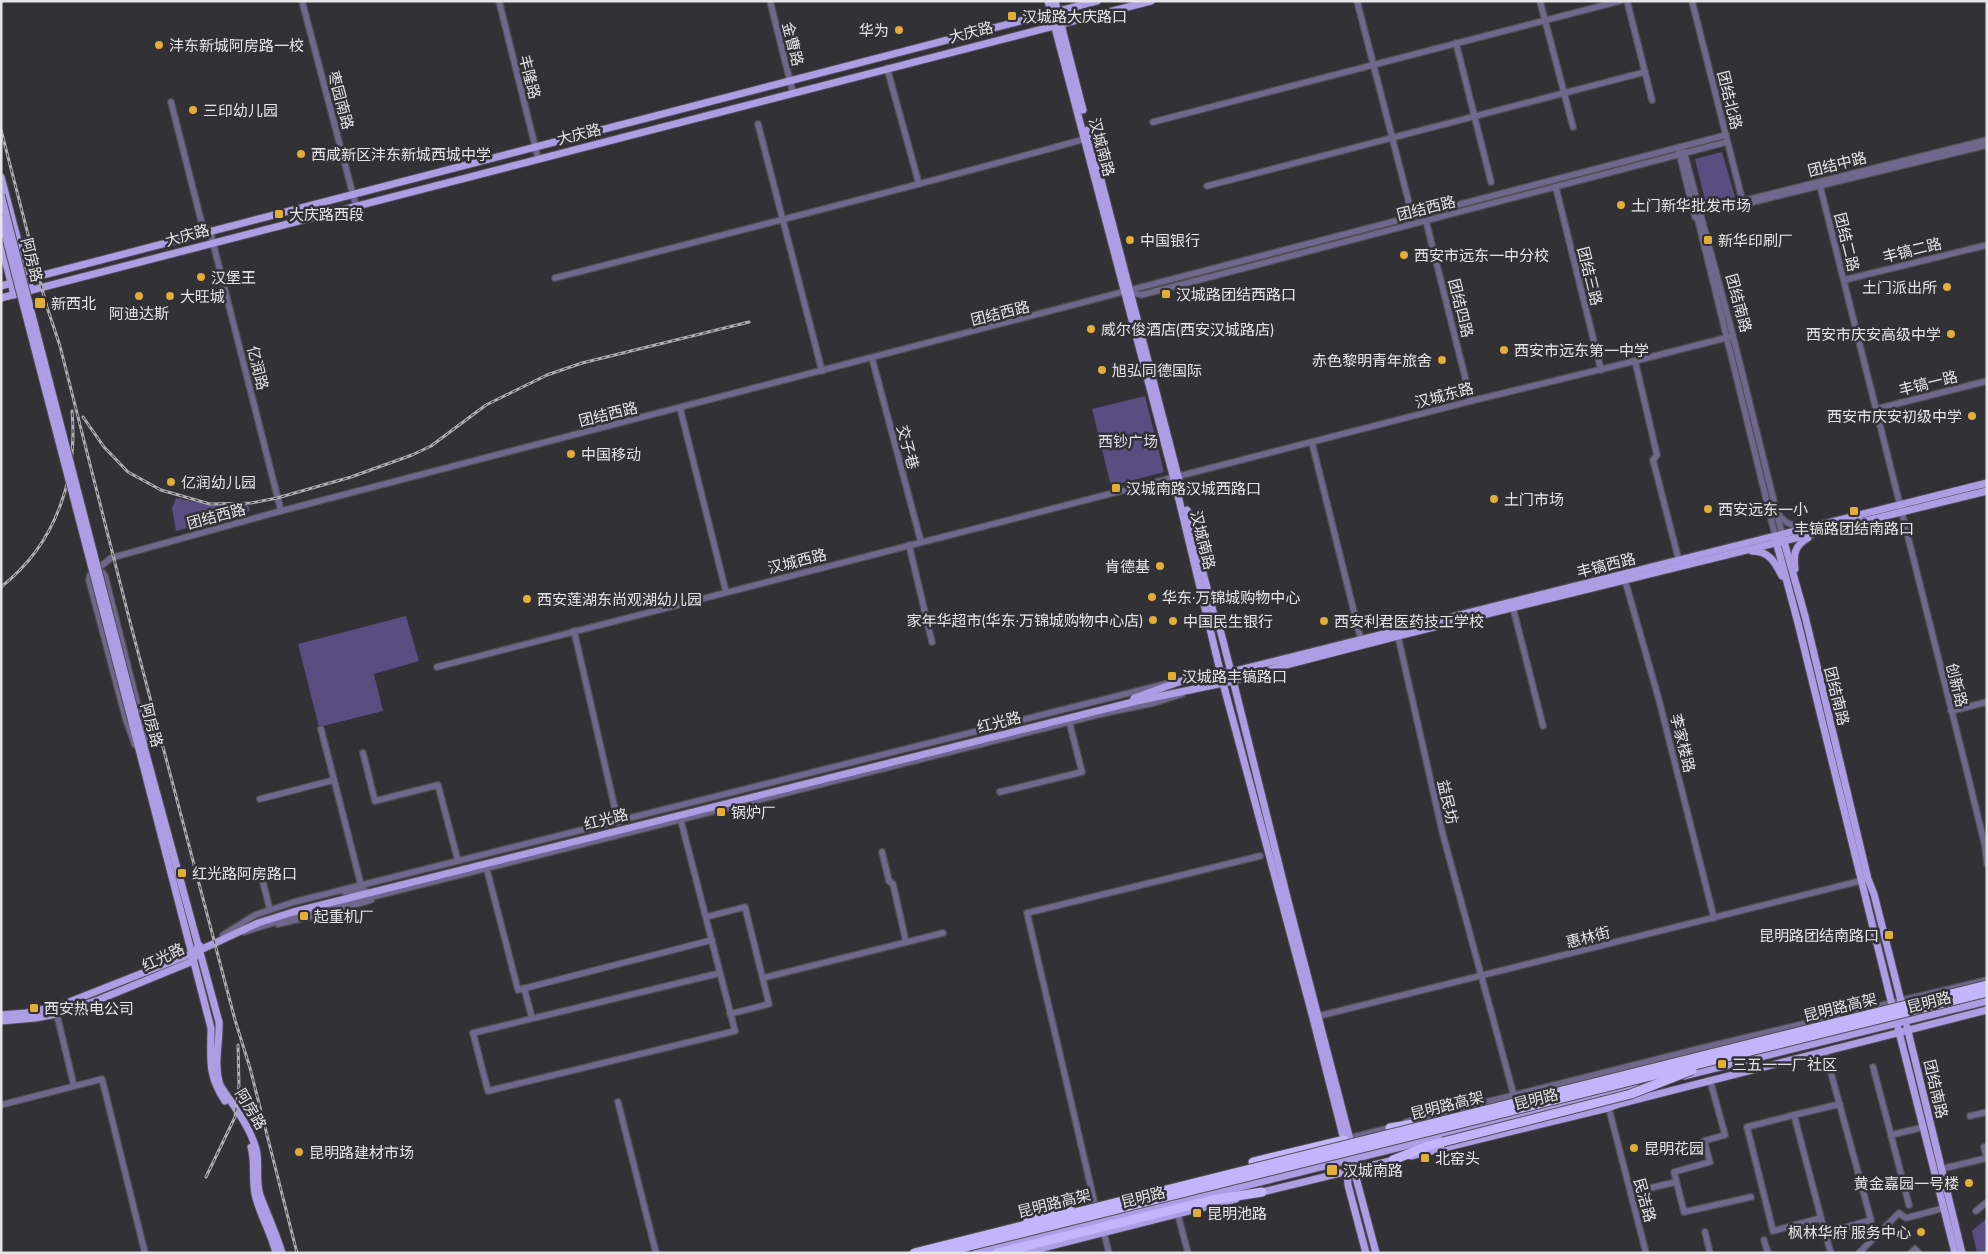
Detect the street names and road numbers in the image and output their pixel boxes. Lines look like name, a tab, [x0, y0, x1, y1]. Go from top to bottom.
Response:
street label: 大庆路	[946, 15, 996, 49]
street label: 金曹路	[776, 19, 810, 69]
street label: 丰隆路	[513, 52, 547, 102]
street label: 枣园南路	[322, 68, 360, 132]
street label: 团结北路	[1712, 68, 1748, 132]
street label: 汉城南路	[1083, 115, 1121, 179]
street label: 大庆路	[554, 117, 604, 151]
street label: 团结中路	[1805, 146, 1869, 182]
street label: 团结西路	[1394, 190, 1458, 226]
street label: 团结二路	[1829, 210, 1865, 274]
street label: 大庆路	[162, 218, 212, 252]
street label: 丰镐二路	[1880, 232, 1944, 268]
street label: 阿房路	[15, 235, 49, 285]
street label: 团结三路	[1572, 244, 1608, 308]
street label: 团结南路	[1720, 271, 1758, 335]
street label: 团结四路	[1443, 276, 1479, 340]
street label: 团结西路	[968, 295, 1032, 331]
street label: 亿润路	[241, 343, 275, 393]
street label: 丰镐一路	[1896, 365, 1960, 401]
street label: 汉城东路	[1412, 376, 1476, 414]
street label: 团结西路	[576, 396, 640, 432]
street label: 交子巷	[891, 422, 925, 472]
street label: 团结西路	[184, 497, 248, 535]
street label: 汉城南路	[1185, 508, 1221, 572]
street label: 汉城西路	[765, 543, 829, 579]
street label: 丰镐西路	[1574, 547, 1638, 583]
street label: 创新路	[1940, 660, 1974, 710]
street label: 团结南路	[1819, 664, 1855, 728]
street label: 阿房路	[135, 700, 169, 750]
street label: 红光路	[974, 705, 1024, 739]
street label: 李家楼路	[1665, 711, 1701, 775]
street label: 益民坊	[1432, 777, 1464, 827]
street label: 红光路	[581, 802, 631, 836]
street label: 惠林街	[1563, 920, 1613, 954]
street label: 红光路	[138, 937, 188, 977]
street label: 昆明路	[1904, 985, 1954, 1019]
street label: 昆明路高架	[1801, 987, 1879, 1027]
street label: 团结南路	[1918, 1057, 1954, 1121]
street label: 昆明路	[1511, 1082, 1561, 1116]
street label: 阿房路	[230, 1084, 272, 1134]
street label: 昆明路高架	[1408, 1085, 1486, 1125]
street label: 民洁路	[1628, 1175, 1662, 1225]
street label: 昆明路	[1118, 1180, 1168, 1214]
street label: 昆明路高架	[1015, 1183, 1093, 1223]

